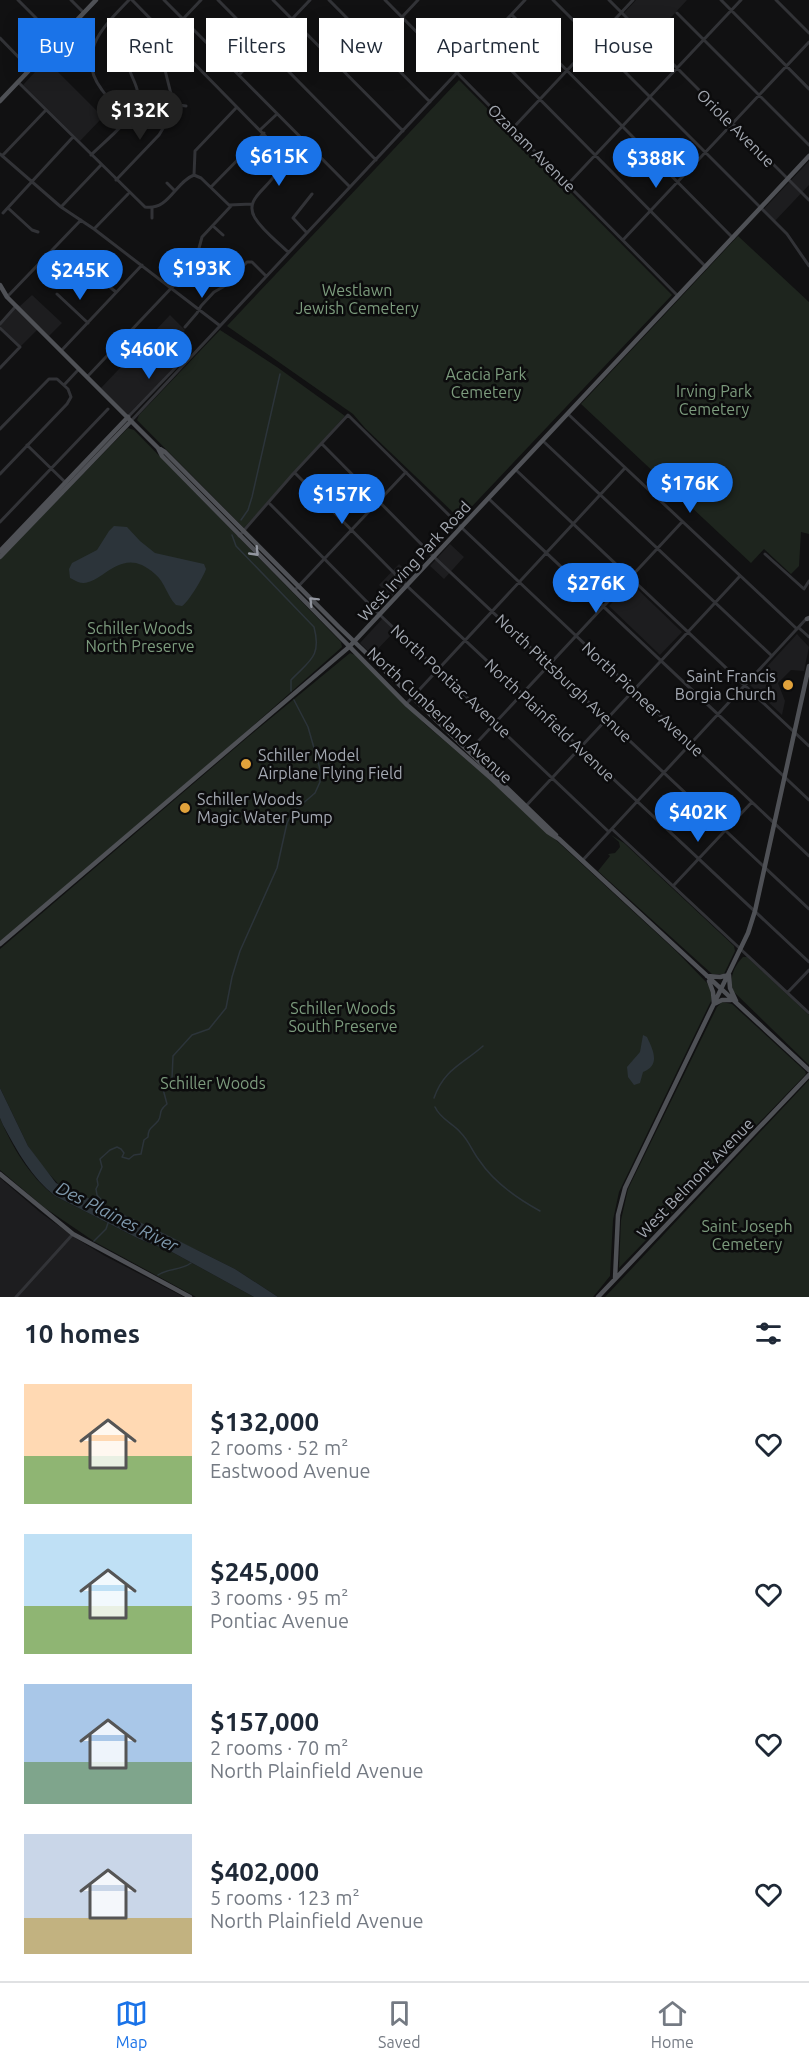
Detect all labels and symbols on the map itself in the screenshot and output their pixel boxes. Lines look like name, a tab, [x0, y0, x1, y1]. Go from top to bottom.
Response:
street label: Oriole Avenue	[693, 85, 779, 171]
pin: $132K	[98, 90, 182, 141]
street label: Ozanam Avenue	[484, 100, 580, 196]
pin: $615K	[237, 136, 321, 187]
pin: $388K	[614, 138, 698, 189]
pin: $193K	[160, 248, 244, 299]
pin: $245K	[38, 250, 122, 301]
park label: Westlawn Jewish Cemetery	[295, 281, 419, 317]
pin: $460K	[107, 329, 191, 380]
park label: Acacia Park Cemetery	[445, 365, 527, 401]
park label: Irving Park Cemetery	[676, 382, 752, 418]
pin: $176K	[648, 463, 732, 514]
pin: $157K	[300, 474, 384, 525]
street label: West Irving Park Road	[354, 498, 474, 624]
one-way arrow	[248, 545, 259, 556]
pin: $276K	[554, 563, 638, 614]
one-way arrow	[310, 597, 321, 608]
street label: North Pittsburgh Avenue	[492, 610, 636, 746]
park label: Schiller Woods North Preserve	[85, 619, 195, 655]
street label: North Pontiac Avenue	[387, 621, 515, 741]
street label: North Pioneer Avenue	[579, 638, 707, 760]
street label: North Cumberland Avenue	[364, 643, 516, 787]
street label: North Plainfield Avenue	[481, 655, 619, 785]
place label: Saint Francis Borgia Church	[675, 667, 776, 703]
marker: Saint Francis Borgia Church	[781, 678, 795, 692]
place label: Schiller Model Airplane Flying Field	[258, 746, 403, 782]
marker: Schiller Model Airplane Flying Field	[239, 757, 253, 771]
place label: Schiller Woods Magic Water Pump	[197, 790, 333, 826]
pin: $402K	[656, 792, 740, 843]
marker: Schiller Woods Magic Water Pump	[178, 801, 192, 815]
park label: Schiller Woods South Preserve	[288, 999, 398, 1035]
park label: Schiller Woods	[160, 1074, 266, 1092]
street label: West Belmont Avenue	[633, 1114, 757, 1242]
water label: Des Plaines River	[53, 1177, 183, 1256]
park label: Saint Joseph Cemetery	[701, 1217, 793, 1253]

